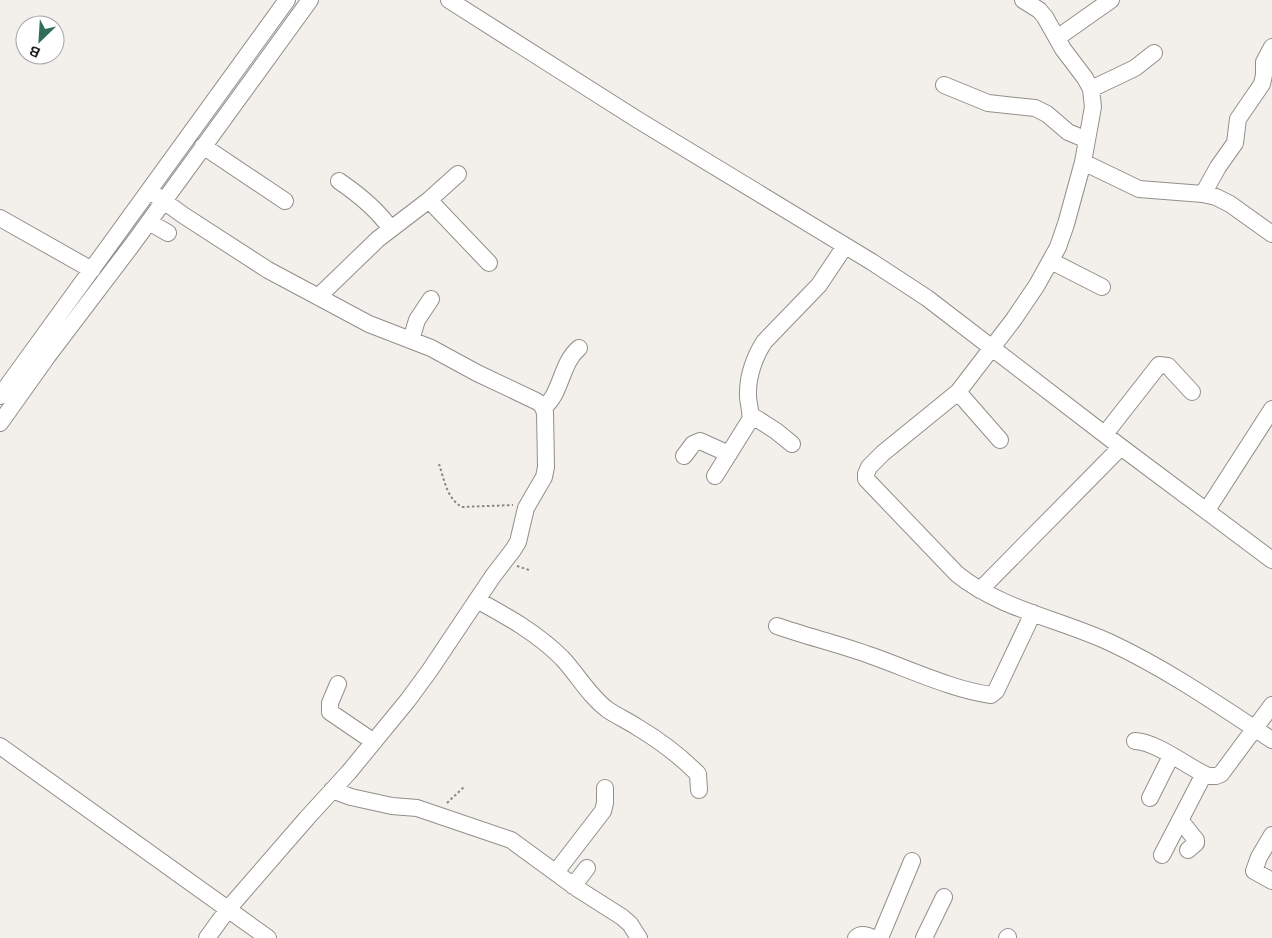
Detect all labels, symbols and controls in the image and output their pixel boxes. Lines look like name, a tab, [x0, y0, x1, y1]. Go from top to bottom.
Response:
north arrow	[15, 15, 65, 65]
text: B	[27, 42, 42, 61]

